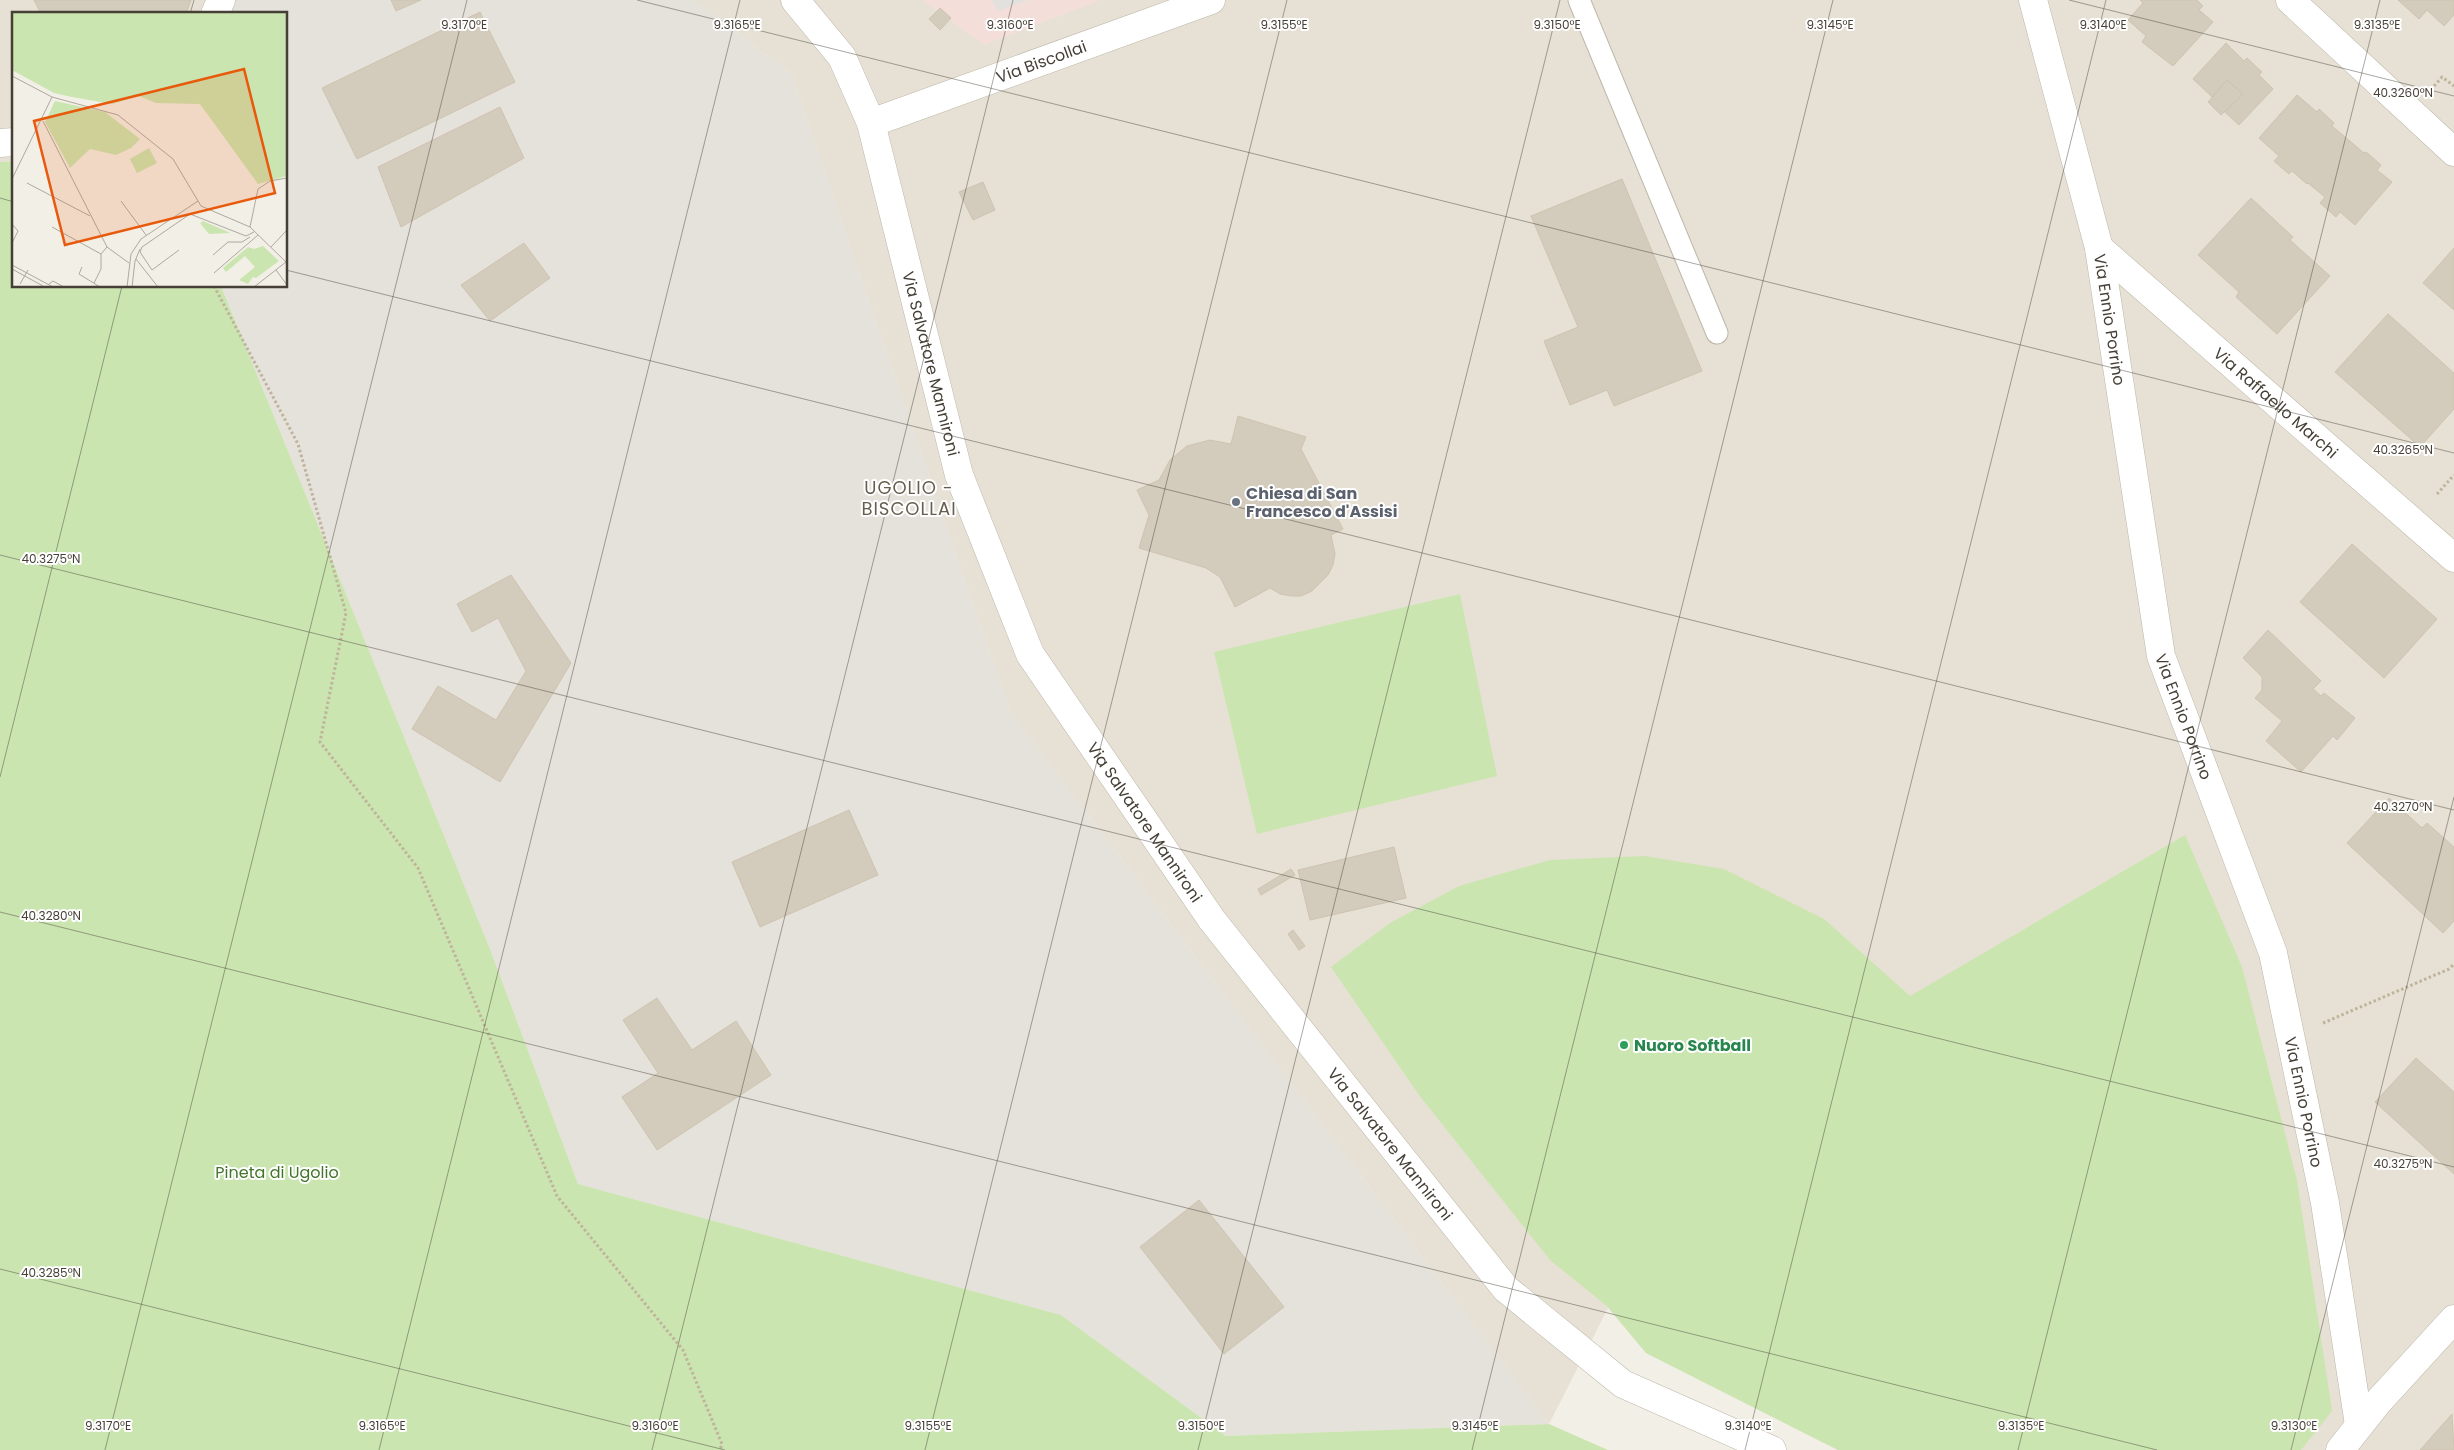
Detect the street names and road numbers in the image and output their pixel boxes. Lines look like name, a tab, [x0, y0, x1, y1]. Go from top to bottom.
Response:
street label: Via Biscollai	[993, 35, 1090, 88]
street label: Via Ennio Porrino	[2089, 252, 2131, 387]
street label: Via Salvatore Mannironi	[897, 269, 965, 458]
street label: Via Raffaello Marchi	[2209, 342, 2343, 463]
street label: Via Ennio Porrino	[2150, 650, 2218, 783]
street label: Via Salvatore Mannironi	[1082, 737, 1208, 907]
street label: Via Ennio Porrino	[2279, 1035, 2329, 1170]
street label: Via Salvatore Mannironi	[1322, 1063, 1458, 1225]

